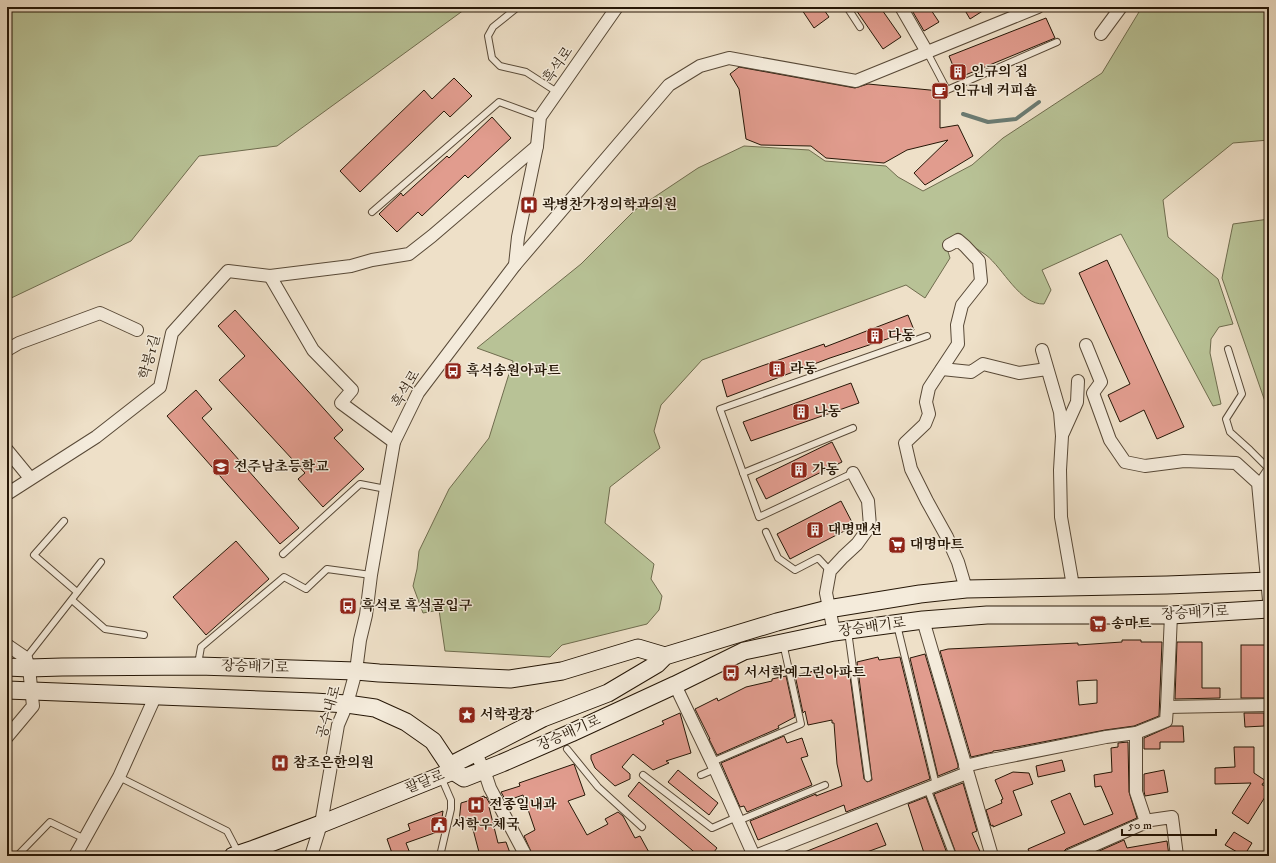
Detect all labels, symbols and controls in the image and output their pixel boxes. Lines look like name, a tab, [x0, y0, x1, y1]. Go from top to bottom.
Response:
street label: 흑석로	[539, 43, 577, 87]
building icon: 인규의 집	[948, 62, 968, 82]
place label: 인규의 집	[971, 63, 1028, 81]
cafe icon: 인규네 커피숍	[930, 81, 950, 101]
place label: 인규네 커피숍	[953, 82, 1038, 100]
hospital icon: 곽병찬가정의학과의원	[519, 195, 539, 215]
place label: 곽병찬가정의학과의원	[542, 196, 677, 214]
building icon: 다동	[865, 326, 885, 346]
place label: 다동	[888, 327, 916, 345]
street label: 학봉1길	[135, 333, 165, 381]
building icon: 라동	[767, 359, 787, 379]
place label: 라동	[790, 360, 818, 378]
bus stop icon: 흑석송원아파트	[443, 361, 463, 381]
place label: 흑석송원아파트	[466, 362, 561, 380]
street label: 흑석로	[388, 367, 424, 411]
building icon: 나동	[791, 402, 811, 422]
place label: 나동	[814, 403, 842, 421]
school or university icon: 전주남초등학교	[211, 457, 231, 477]
place label: 전주남초등학교	[234, 458, 329, 476]
building icon: 가동	[789, 460, 809, 480]
place label: 가동	[812, 461, 840, 479]
building icon: 대명맨션	[805, 520, 825, 540]
place label: 대명맨션	[828, 521, 882, 539]
supermarket icon: 대명마트	[887, 535, 907, 555]
place label: 대명마트	[910, 536, 965, 554]
bus stop icon: 흑석로 흑석골입구	[338, 596, 358, 616]
place label: 흑석로 흑석골입구	[361, 597, 473, 615]
street label: 장승배기로	[1161, 602, 1230, 624]
street label: 장승배기로	[837, 613, 907, 641]
supermarket icon: 송마트	[1088, 614, 1108, 634]
place label: 송마트	[1111, 615, 1152, 633]
street label: 장승배기로	[221, 657, 290, 677]
bus stop icon: 서서학예그린아파트	[721, 663, 741, 683]
place label: 서서학예그린아파트	[744, 664, 866, 682]
street label: 공수내로	[313, 683, 345, 740]
place icon: 서학광장	[457, 705, 477, 725]
place label: 서학광장	[480, 706, 535, 724]
street label: 장승배기로	[534, 711, 604, 755]
hospital icon: 참조은한의원	[270, 753, 290, 773]
place label: 참조은한의원	[293, 754, 374, 772]
street label: 팔달로	[403, 766, 448, 798]
hospital icon: 전종일내과	[466, 795, 486, 815]
place label: 전종일내과	[489, 796, 557, 814]
scale bar	[1122, 811, 1216, 837]
public building icon: 서학우체국	[429, 815, 449, 835]
place label: 서학우체국	[452, 816, 520, 834]
text: 50 m	[1128, 818, 1152, 833]

